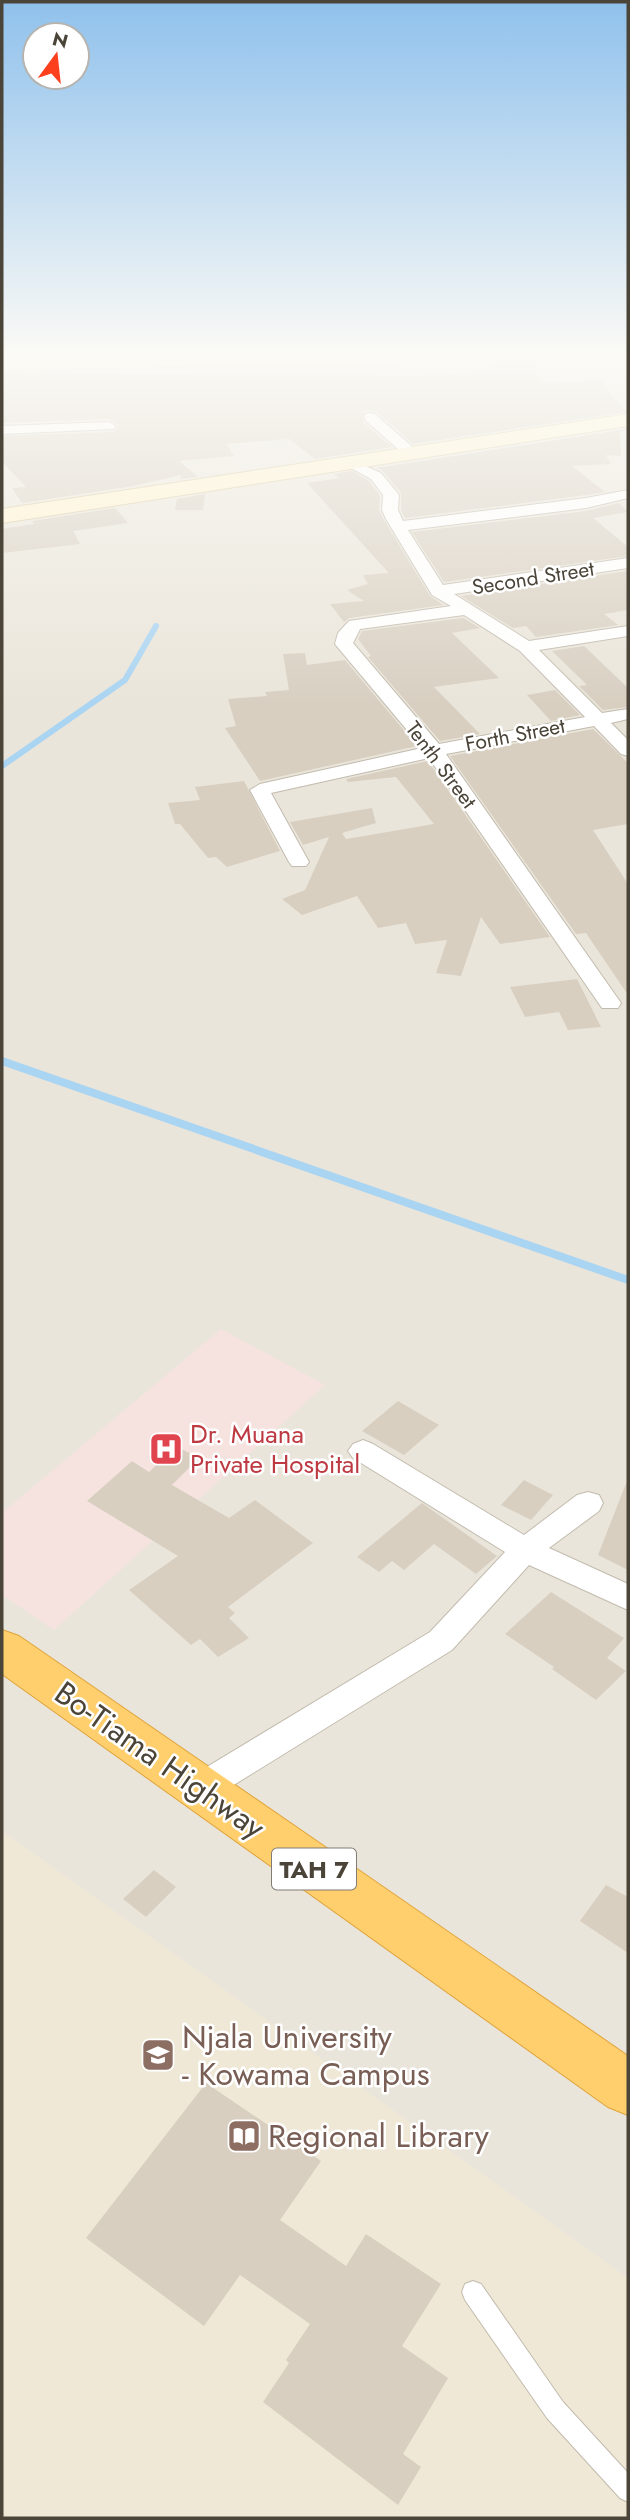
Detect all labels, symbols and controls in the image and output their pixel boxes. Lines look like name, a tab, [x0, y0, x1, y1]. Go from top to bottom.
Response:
north arrow	[21, 21, 91, 91]
text: N	[49, 25, 71, 55]
street label: Second Street	[470, 554, 596, 602]
street label: Forth Street	[463, 711, 567, 759]
street label: Tenth Street	[398, 715, 484, 815]
place label: Dr. Muana Private Hospital	[190, 1415, 360, 1483]
hospital icon: Dr. Muana Private Hospital	[147, 1430, 185, 1468]
street label: Bo-Tiama Highway	[45, 1670, 275, 1850]
road number: TAH 7	[272, 1848, 356, 1890]
place label: Njala University - Kowama Campus	[182, 2014, 430, 2097]
school or university icon: Njala University - Kowama Campus	[139, 2036, 177, 2074]
place label: Regional Library	[268, 2113, 490, 2159]
library icon: Regional Library	[225, 2117, 263, 2155]

